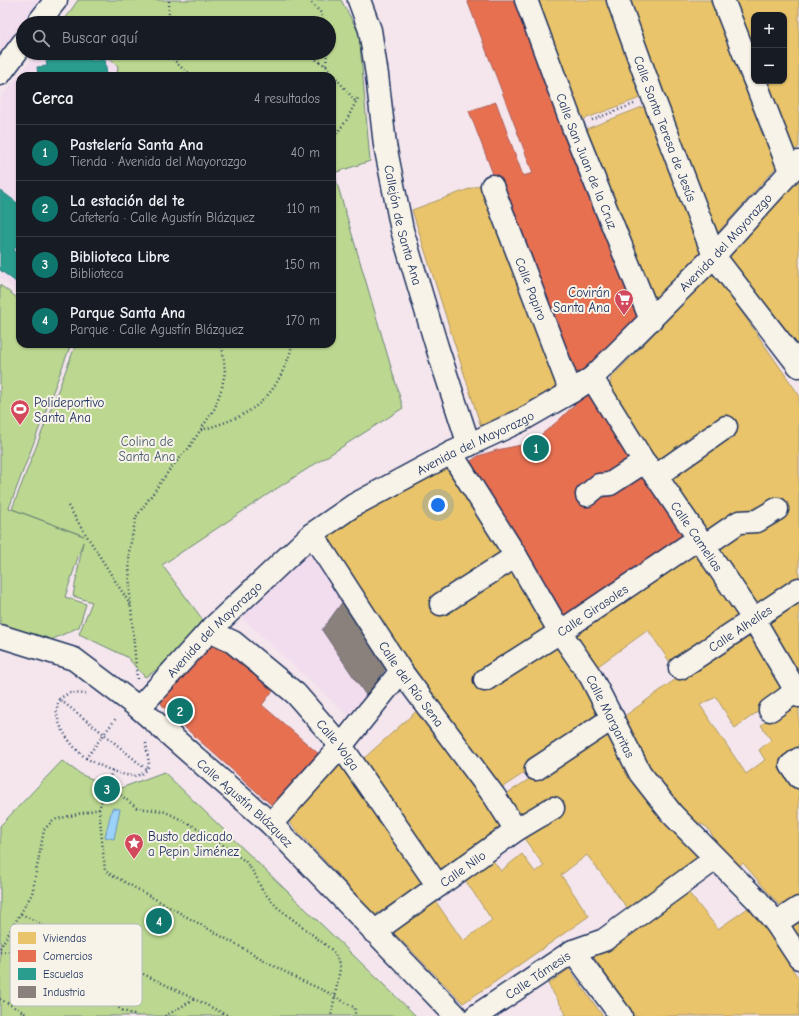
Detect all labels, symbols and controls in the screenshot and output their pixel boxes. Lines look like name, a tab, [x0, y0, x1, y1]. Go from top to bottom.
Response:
map controls	[751, 12, 787, 84]
button: +	[751, 12, 787, 48]
search box	[16, 16, 336, 60]
icon: search	[30, 27, 52, 49]
text: Buscar aquí	[62, 29, 138, 47]
button: −	[751, 48, 787, 84]
street label: Calle Santa Teresa de Jesús	[631, 54, 699, 204]
text: Cerca	[32, 89, 74, 108]
text: 4 resultados	[254, 91, 320, 106]
street label: Calle San Juan de la Cruz	[553, 91, 620, 231]
text: Pastelería Santa Ana	[70, 136, 203, 154]
text: 1	[42, 145, 48, 160]
text: 40 m	[291, 145, 320, 160]
text: Tienda · Avenida del Mayorazgo	[70, 154, 247, 169]
street label: Callejón de Santa Ana	[381, 164, 425, 287]
street label: Avenida del Mayorazgo	[676, 190, 775, 295]
text: La estación del te	[70, 192, 185, 210]
text: 2	[42, 201, 48, 216]
text: 110 m	[287, 201, 320, 216]
text: Cafetería · Calle Agustín Blázquez	[70, 210, 255, 225]
text: Biblioteca Libre	[70, 248, 170, 266]
street label: Calle Papiro	[512, 255, 550, 323]
text: 3	[42, 257, 48, 272]
text: 150 m	[285, 257, 320, 272]
text: Biblioteca	[70, 266, 123, 281]
place label: Covirán Santa Ana	[553, 285, 610, 315]
supermarket icon: Covirán Santa Ana	[613, 288, 635, 316]
text: Parque Santa Ana	[70, 304, 185, 322]
text: 4	[42, 313, 48, 328]
text: 170 m	[286, 313, 320, 328]
text: Parque · Calle Agustín Blázquez	[70, 322, 244, 337]
place label: Polideportivo Santa Ana	[34, 395, 105, 425]
sports icon: Polideportivo Santa Ana	[9, 398, 31, 426]
street label: Avenida del Mayorazgo	[414, 408, 537, 478]
pin: 1	[523, 433, 549, 463]
park label: Colina de Santa Ana	[119, 434, 175, 464]
your location	[428, 495, 448, 515]
street label: Calle Camelias	[668, 499, 726, 574]
street label: Avenida del Mayorazgo	[164, 578, 265, 680]
street label: Calle Girasoles	[554, 581, 631, 640]
street label: Calle Alhelíes	[706, 602, 775, 655]
street label: Calle del Río Sena	[376, 639, 447, 730]
street label: Calle Margaritas	[583, 672, 638, 760]
pin: 2	[167, 696, 193, 726]
street label: Calle Volga	[313, 716, 362, 773]
street label: Calle Agustín Blázquez	[194, 755, 296, 850]
pin: 3	[94, 774, 120, 804]
place label: Busto dedicado a Pepin Jiménez	[148, 829, 240, 859]
place icon: Busto dedicado a Pepin Jiménez	[123, 832, 145, 860]
street label: Calle Nilo	[437, 847, 489, 890]
pin: 4	[146, 906, 172, 936]
legend	[10, 924, 142, 1006]
text: Viviendas	[43, 932, 87, 945]
street label: Calle Támesis	[502, 948, 573, 1002]
text: Comercios	[43, 950, 93, 963]
text: Escuelas	[43, 968, 84, 981]
text: Industria	[43, 986, 85, 999]

